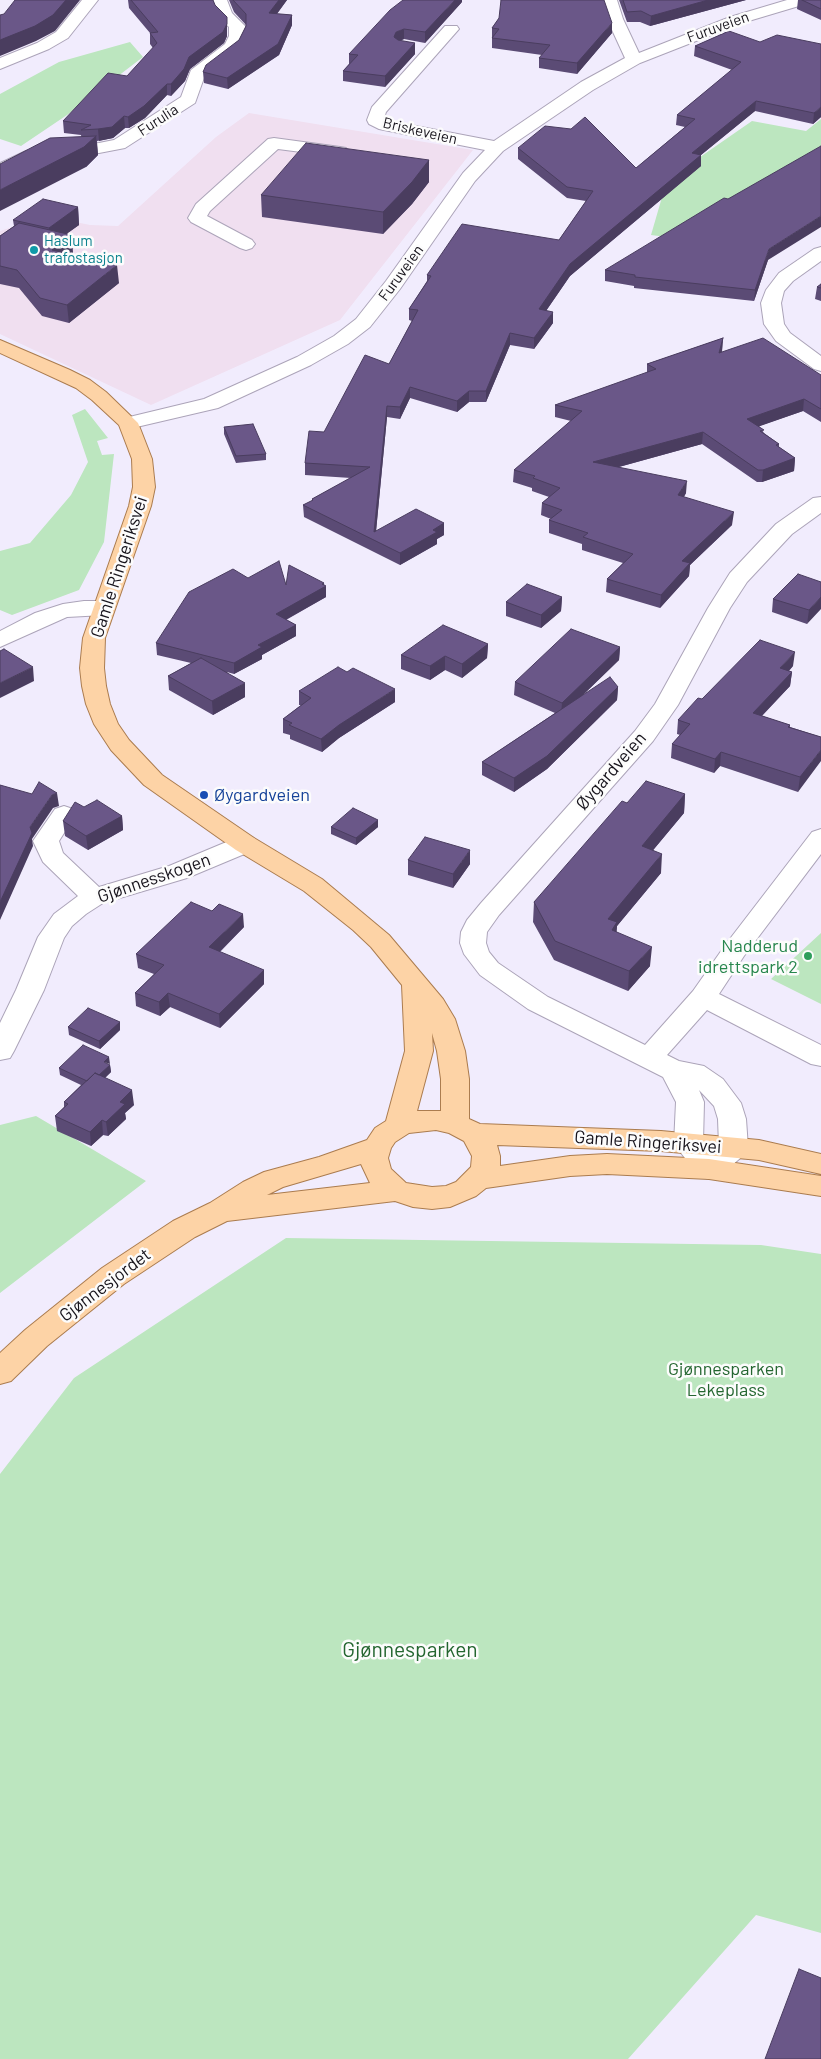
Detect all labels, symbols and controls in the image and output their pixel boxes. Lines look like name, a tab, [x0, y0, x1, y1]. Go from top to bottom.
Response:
street label: Furuveien	[685, 7, 751, 47]
street label: Furulia	[134, 100, 182, 140]
street label: Briskeveien	[381, 114, 459, 148]
place label: Haslum trafostasjon	[44, 232, 123, 267]
street label: Furuveien	[375, 242, 427, 304]
marker: Haslum trafostasjon	[28, 244, 40, 256]
street label: Gamle Ringeriksvei	[86, 494, 152, 640]
street label: Øygardveien	[571, 728, 651, 814]
place label: Øygardveien	[214, 784, 310, 806]
marker: Øygardveien	[198, 789, 210, 801]
street label: Gjønnesskogen	[95, 849, 213, 907]
place label: Nadderud idrettspark 2	[698, 935, 798, 978]
marker: Nadderud idrettspark 2	[802, 950, 814, 962]
street label: Gamle Ringeriksvei	[574, 1126, 722, 1158]
street label: Gjønnesjordet	[55, 1244, 155, 1326]
park label: Gjønnesparken Lekeplass	[668, 1358, 784, 1400]
park label: Gjønnesparken	[342, 1637, 478, 1663]

